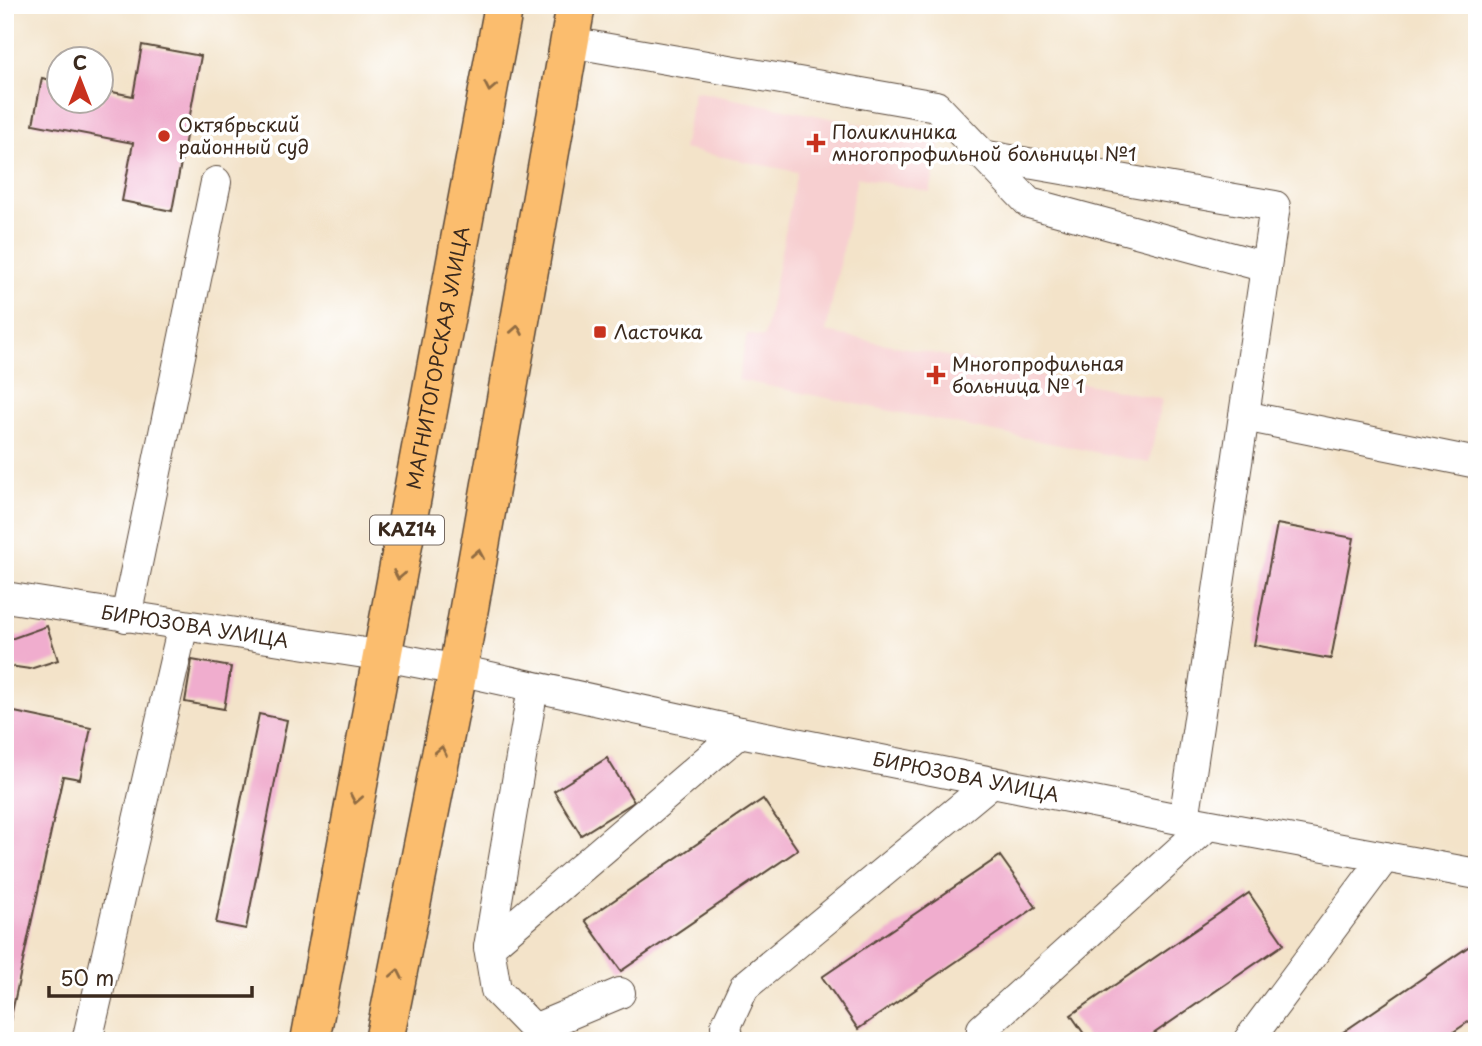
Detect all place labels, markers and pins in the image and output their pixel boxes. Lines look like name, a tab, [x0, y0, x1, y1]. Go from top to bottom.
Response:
place label: Октябрьский районный суд	[178, 110, 309, 160]
place label: Поликлиника многопрофильной больницы №1	[832, 117, 1136, 167]
marker: Октябрьский районный суд	[156, 128, 172, 144]
marker: Поликлиника многопрофильной больницы №1	[806, 133, 826, 153]
place label: Ласточка	[614, 317, 702, 345]
marker: Ласточка	[592, 324, 608, 340]
place label: Многопрофильная больница № 1	[952, 349, 1124, 399]
marker: Многопрофильная больница № 1	[926, 365, 946, 385]

